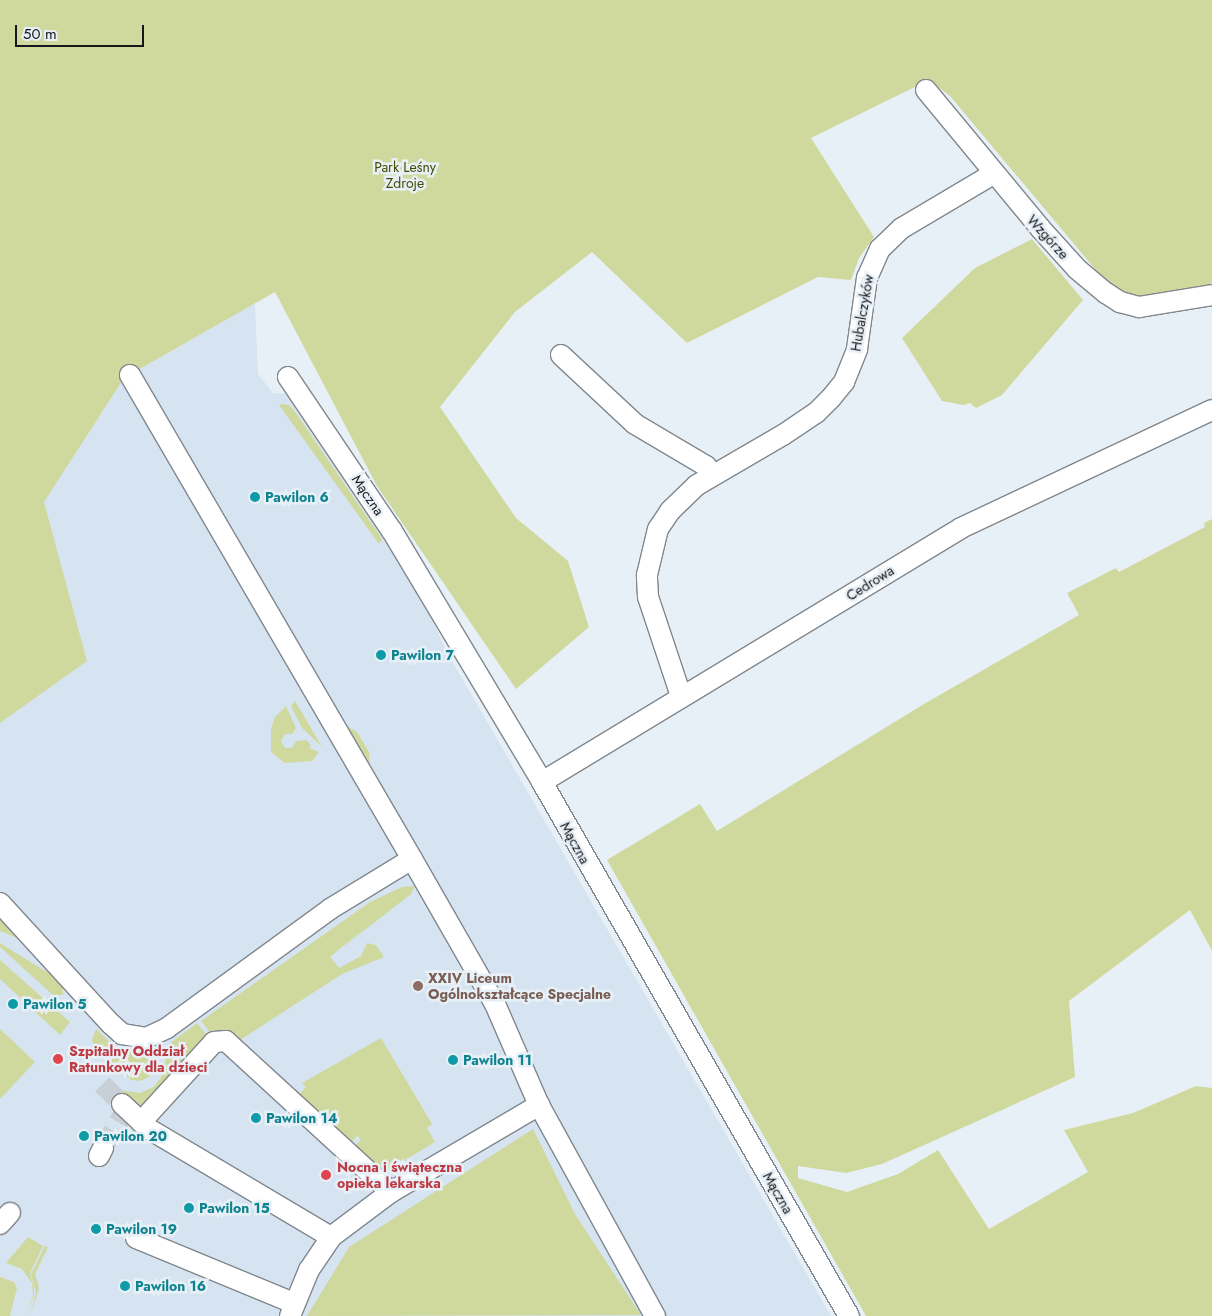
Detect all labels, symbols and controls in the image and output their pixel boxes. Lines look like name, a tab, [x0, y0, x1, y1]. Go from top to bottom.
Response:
scale bar	[18, 15, 146, 47]
text: 50 m	[23, 23, 57, 45]
park label: Park Leśny Zdroje	[374, 159, 436, 192]
street label: Wzgórze	[1024, 211, 1072, 263]
street label: Hubalczyków	[847, 273, 877, 353]
street label: Mączna	[348, 472, 388, 518]
place label: Pawilon 6	[265, 489, 329, 505]
marker: Pawilon 6	[249, 491, 261, 503]
street label: Cedrowa	[843, 562, 897, 604]
place label: Pawilon 7	[391, 647, 454, 663]
marker: Pawilon 7	[375, 649, 387, 661]
street label: Mączna	[557, 819, 593, 867]
place label: XXIV Liceum Ogólnokształcące Specjalne	[428, 970, 611, 1002]
marker: XXIV Liceum Ogólnokształcące Specjalne	[412, 980, 424, 992]
place label: Pawilon 5	[23, 996, 87, 1012]
marker: Pawilon 5	[7, 998, 19, 1010]
place label: Szpitalny Oddział Ratunkowy dla dzieci	[69, 1043, 207, 1076]
marker: Szpitalny Oddział Ratunkowy dla dzieci	[51, 1052, 65, 1066]
place label: Pawilon 11	[463, 1052, 532, 1068]
marker: Pawilon 11	[447, 1054, 459, 1066]
place label: Pawilon 14	[266, 1110, 337, 1126]
marker: Pawilon 14	[250, 1112, 262, 1124]
place label: Pawilon 20	[94, 1128, 167, 1144]
marker: Pawilon 20	[78, 1130, 90, 1142]
place label: Nocna i świąteczna opieka lekarska	[337, 1159, 462, 1192]
marker: Nocna i świąteczna opieka lekarska	[319, 1168, 333, 1182]
street label: Mączna	[759, 1169, 797, 1217]
place label: Pawilon 15	[199, 1200, 270, 1216]
marker: Pawilon 15	[183, 1202, 195, 1214]
place label: Pawilon 19	[106, 1221, 177, 1237]
marker: Pawilon 19	[90, 1223, 102, 1235]
place label: Pawilon 16	[135, 1278, 206, 1294]
marker: Pawilon 16	[119, 1280, 131, 1292]

